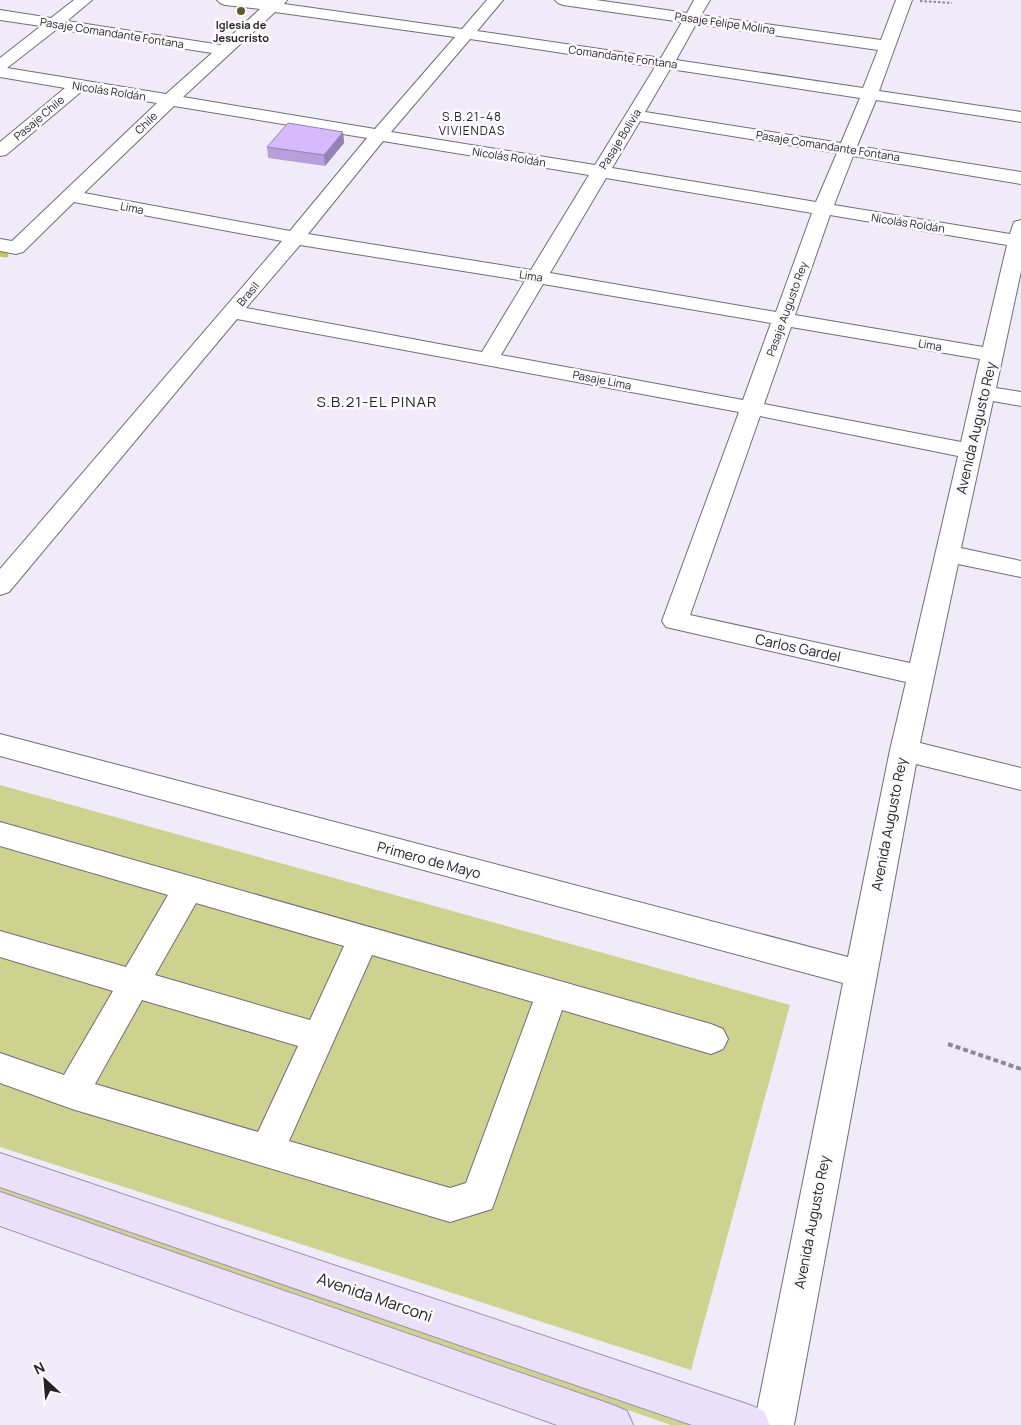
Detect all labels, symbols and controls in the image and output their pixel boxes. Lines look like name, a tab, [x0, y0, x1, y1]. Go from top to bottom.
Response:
marker: Iglesia de Jesucristo	[235, 5, 247, 17]
street label: Pasaje Felipe Molina	[674, 8, 776, 37]
street label: Pasaje Comandante Fontana	[39, 14, 185, 51]
place label: Iglesia de Jesucristo	[213, 17, 269, 45]
street label: Comandante Fontana	[568, 41, 679, 72]
street label: Nicolás Roldán	[71, 77, 147, 104]
street label: Pasaje Chile	[10, 92, 68, 143]
street label: Pasaje Bolivia	[595, 106, 644, 172]
street label: Chile	[131, 108, 161, 137]
district label: S.B.21-48 VIVIENDAS	[439, 108, 505, 139]
street label: Pasaje Comandante Fontana	[755, 127, 901, 164]
street label: Nicolás Roldán	[471, 143, 547, 170]
street label: Lima	[119, 198, 145, 217]
street label: Nicolás Roldán	[870, 209, 946, 236]
street label: Pasaje Augusto Rey	[762, 259, 811, 358]
street label: Lima	[518, 266, 544, 285]
street label: Brasil	[233, 278, 262, 309]
street label: Lima	[917, 335, 943, 354]
street label: Avenida Augusto Rey	[951, 359, 1000, 496]
street label: Pasaje Lima	[572, 366, 633, 393]
district label: S.B.21-EL PINAR	[316, 391, 438, 412]
street label: Carlos Gardel	[754, 629, 843, 666]
street label: Avenida Augusto Rey	[866, 755, 911, 892]
street label: Primero de Mayo	[375, 837, 483, 882]
street label: Avenida Augusto Rey	[789, 1153, 834, 1290]
street label: Avenida Marconi	[314, 1267, 436, 1327]
north arrow	[20, 1355, 70, 1405]
text: N	[30, 1357, 48, 1379]

